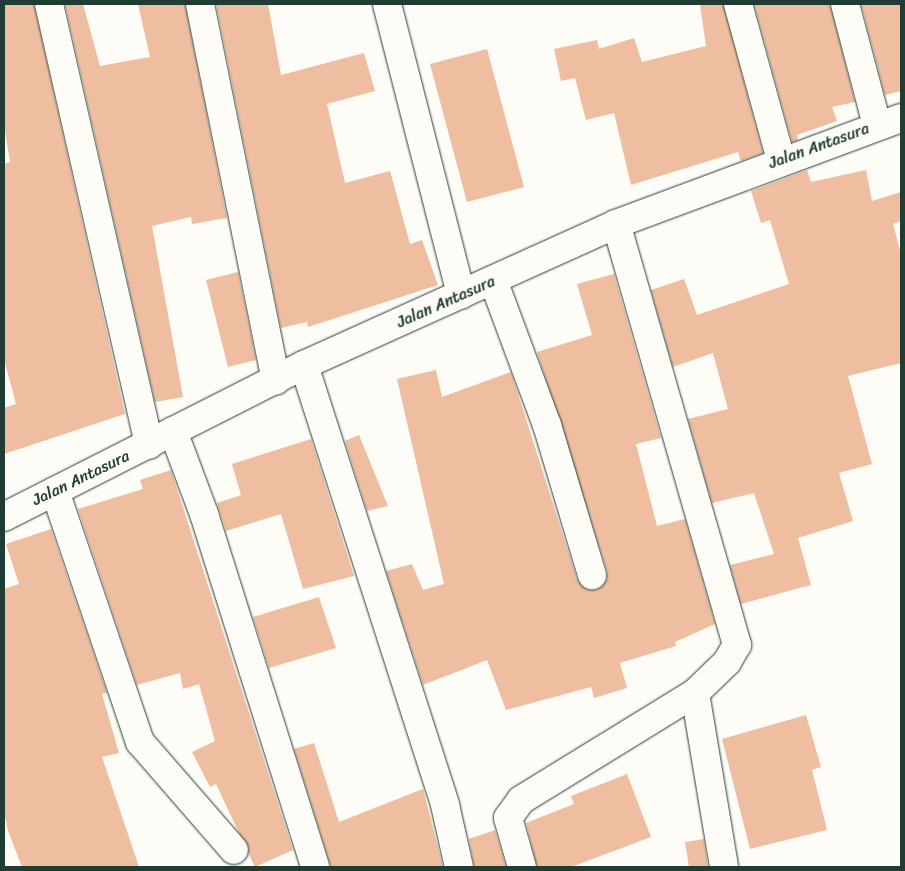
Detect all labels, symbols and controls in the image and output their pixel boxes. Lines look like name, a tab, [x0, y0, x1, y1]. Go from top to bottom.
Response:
street label: Jalan Antasura	[766, 119, 872, 173]
street label: Jalan Antasura	[394, 272, 498, 332]
street label: Jalan Antasura	[30, 446, 132, 510]

